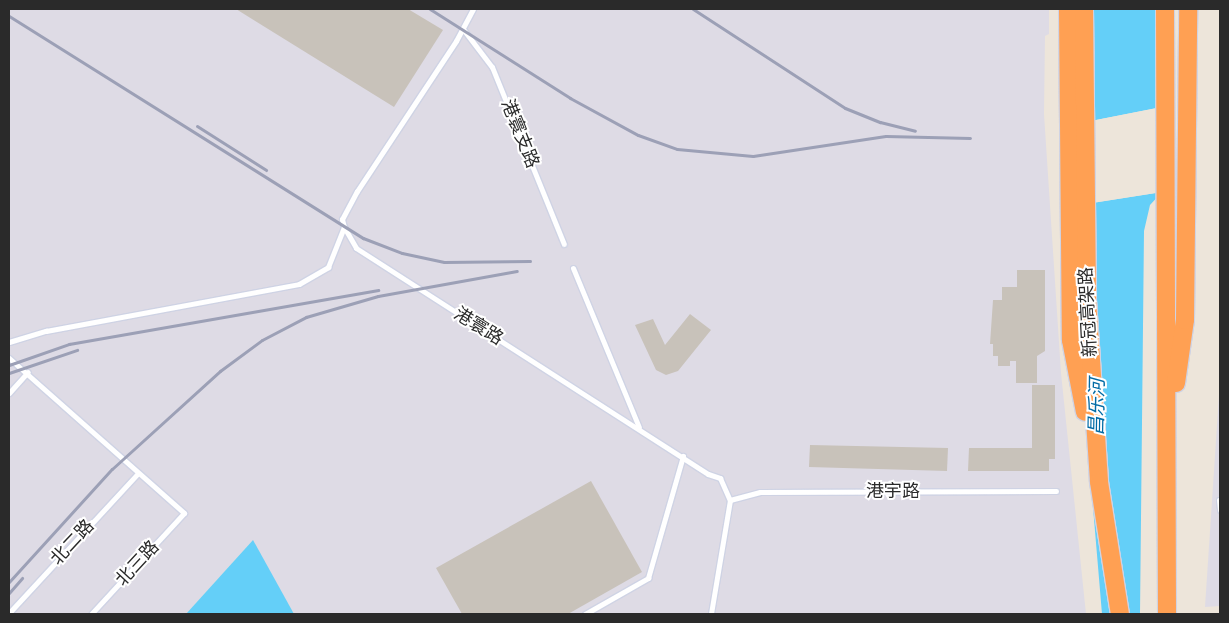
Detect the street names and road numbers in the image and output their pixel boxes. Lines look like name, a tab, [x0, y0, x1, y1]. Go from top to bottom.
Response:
street label: 港寰支路	[496, 97, 542, 171]
street label: 新冠高架路	[1076, 266, 1102, 358]
street label: 港寰路	[449, 304, 507, 350]
street label: 港宇路	[866, 481, 920, 503]
street label: 北二路	[47, 516, 99, 570]
street label: 北三路	[112, 537, 164, 591]

